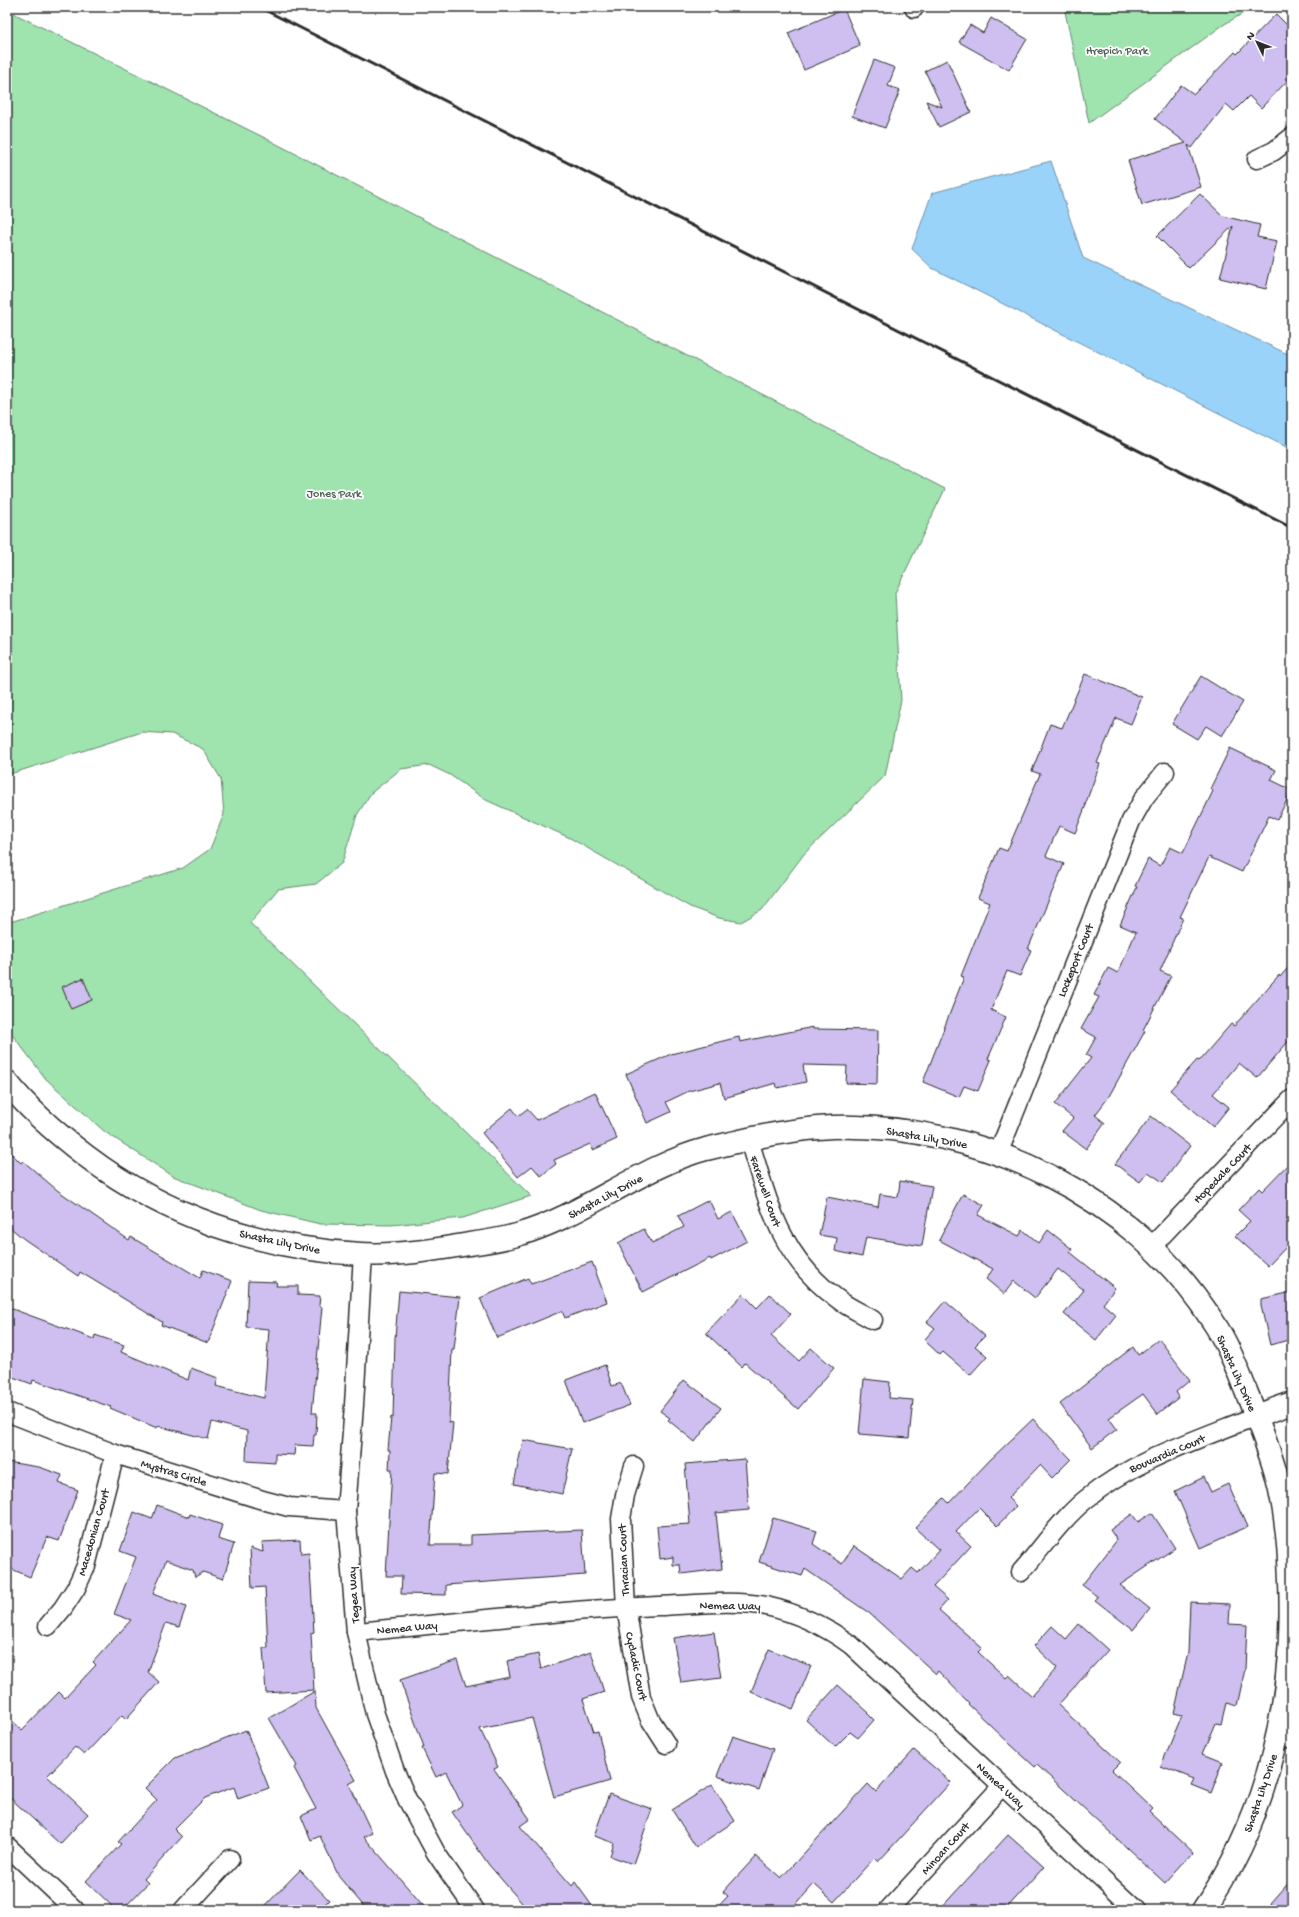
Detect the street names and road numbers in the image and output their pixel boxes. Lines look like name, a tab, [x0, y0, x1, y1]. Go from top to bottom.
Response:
street label: Lockeport Court	[1056, 921, 1098, 999]
street label: Shasta Lily Drive	[885, 1125, 969, 1153]
street label: Hopedale Court	[1191, 1141, 1256, 1207]
street label: Farewell Court	[745, 1153, 783, 1230]
street label: Shasta Lily Drive	[566, 1172, 646, 1223]
street label: Shasta Lily Drive	[238, 1228, 322, 1258]
street label: Shasta Lily Drive	[1212, 1333, 1259, 1415]
street label: Bouvardia Court	[1127, 1432, 1209, 1477]
street label: Mystras Circle	[139, 1457, 209, 1491]
street label: Macedonian Court	[76, 1487, 114, 1578]
street label: Thracian Court	[616, 1523, 634, 1597]
street label: Tegea Way	[346, 1566, 364, 1624]
street label: Nemea Way	[699, 1599, 761, 1615]
street label: Nemea Way	[376, 1619, 438, 1639]
street label: Cycladic Court	[621, 1631, 649, 1703]
street label: Shasta Lily Drive	[1242, 1752, 1282, 1835]
street label: Nemea Way	[973, 1761, 1027, 1812]
street label: Minoan Court	[919, 1819, 974, 1878]

